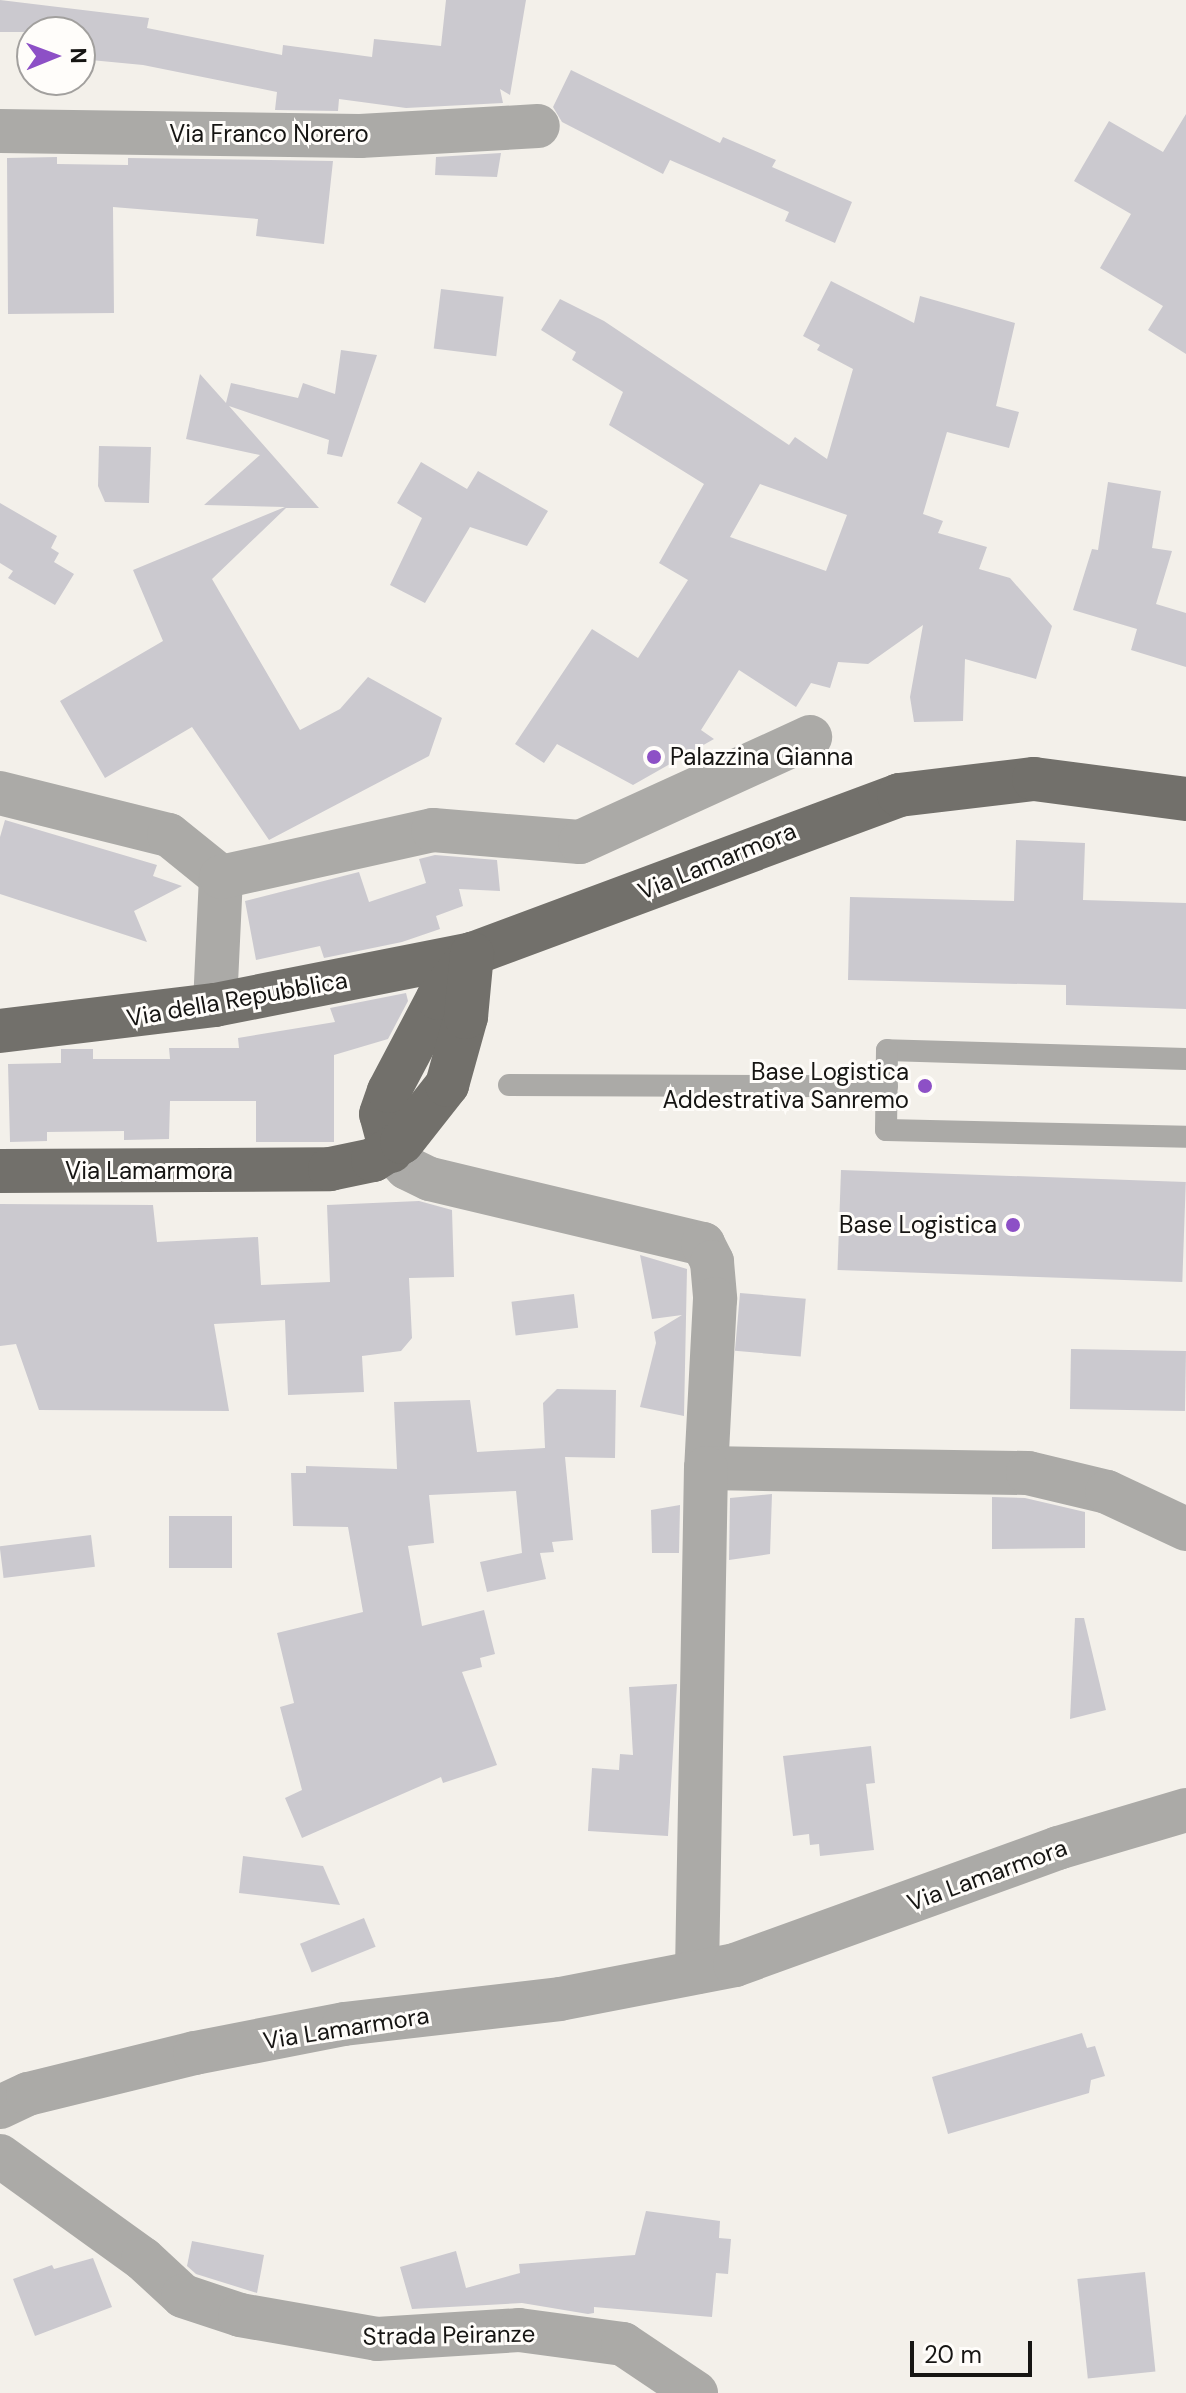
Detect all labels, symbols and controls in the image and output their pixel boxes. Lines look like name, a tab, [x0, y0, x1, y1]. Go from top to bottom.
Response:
north arrow	[16, 16, 96, 96]
text: N	[64, 47, 93, 64]
street label: Via Franco Norero	[169, 120, 369, 148]
place label: Palazzina Gianna	[670, 743, 853, 771]
marker: Palazzina Gianna	[645, 748, 663, 766]
street label: Via Lamarmora	[634, 816, 800, 906]
street label: Via della Repubblica	[124, 965, 350, 1033]
place label: Base Logistica Addestrativa Sanremo	[662, 1058, 909, 1114]
marker: Base Logistica Addestrativa Sanremo	[916, 1077, 934, 1095]
street label: Via Lamarmora	[65, 1157, 233, 1185]
place label: Base Logistica	[839, 1211, 997, 1239]
marker: Base Logistica	[1004, 1216, 1022, 1234]
street label: Via Lamarmora	[903, 1833, 1071, 1917]
street label: Via Lamarmora	[261, 2001, 431, 2055]
street label: Strada Peiranze	[362, 2319, 536, 2351]
scale bar	[914, 2325, 1036, 2375]
text: 20 m	[924, 2339, 982, 2370]

